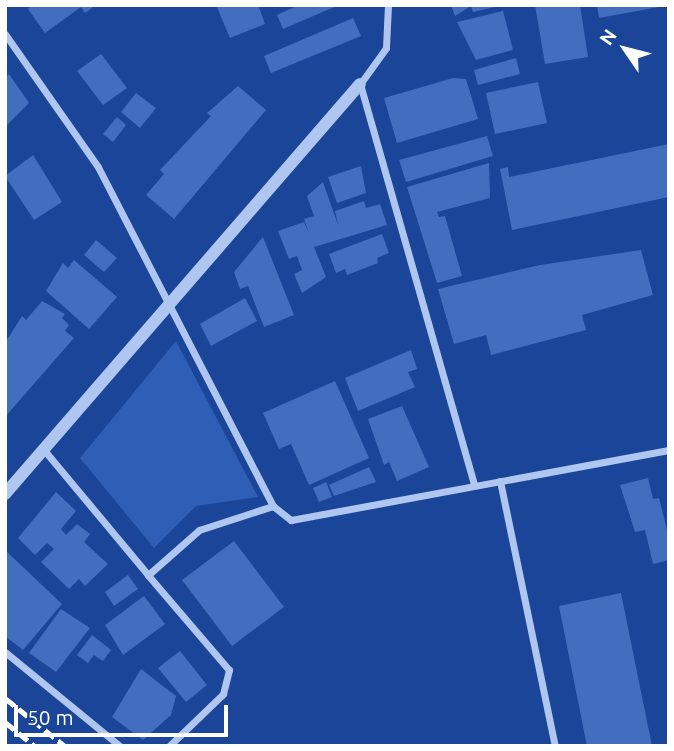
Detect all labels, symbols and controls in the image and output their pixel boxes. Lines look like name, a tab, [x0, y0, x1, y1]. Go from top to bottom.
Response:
north arrow	[590, 14, 660, 84]
text: N	[595, 25, 621, 49]
scale bar	[18, 692, 231, 736]
text: 50 m	[27, 705, 74, 729]

